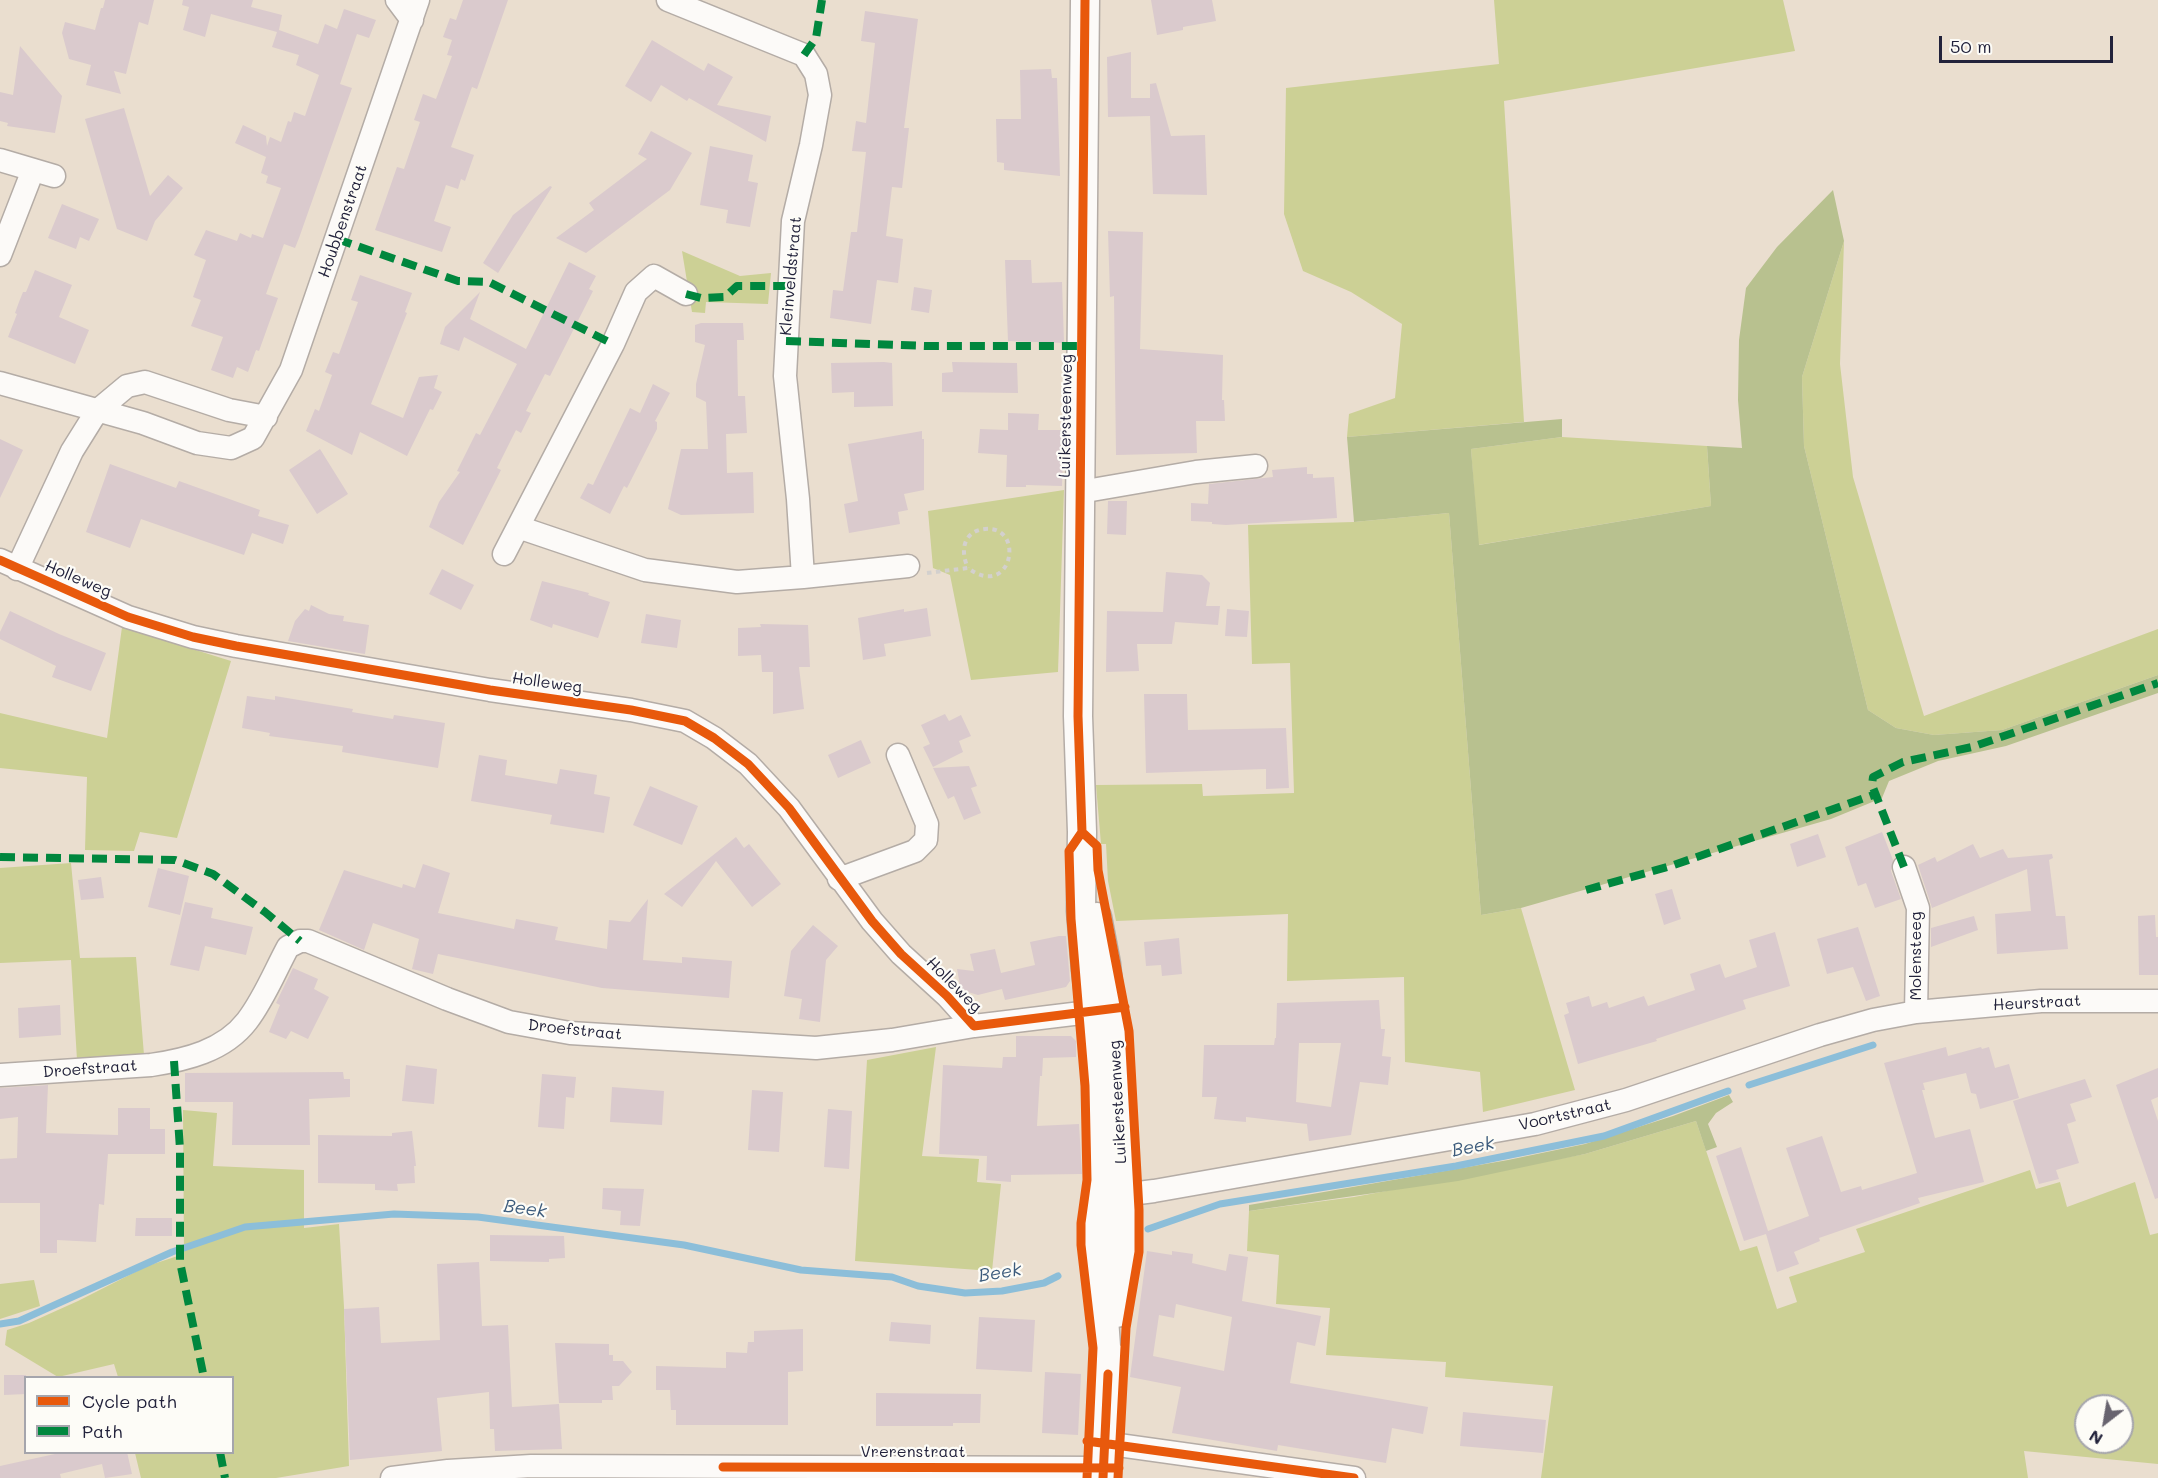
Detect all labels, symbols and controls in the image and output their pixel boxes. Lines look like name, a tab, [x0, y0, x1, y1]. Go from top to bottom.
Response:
scale bar	[1942, 24, 2116, 62]
text: 50 m	[1950, 34, 1992, 58]
street label: Houbbenstraat	[315, 162, 371, 280]
street label: Kleinveldstraat	[776, 216, 806, 336]
street label: Luikersteenweg	[1055, 354, 1077, 478]
street label: Holleweg	[42, 556, 114, 602]
street label: Holleweg	[511, 669, 583, 697]
street label: Molensteeg	[1906, 912, 1926, 1000]
street label: Holleweg	[922, 953, 986, 1017]
street label: Heurstraat	[1993, 991, 2081, 1015]
street label: Droefstraat	[527, 1016, 623, 1044]
street label: Luikersteenweg	[1105, 1040, 1131, 1164]
street label: Droefstraat	[42, 1056, 138, 1082]
street label: Voortstraat	[1517, 1095, 1613, 1135]
water label: Beek	[1450, 1132, 1496, 1162]
water label: Beek	[502, 1195, 548, 1223]
water label: Beek	[977, 1259, 1023, 1287]
legend	[24, 1376, 234, 1454]
text: Cycle path	[82, 1389, 177, 1413]
north arrow	[2074, 1394, 2134, 1454]
text: Path	[82, 1419, 122, 1443]
text: N	[2085, 1426, 2106, 1450]
street label: Vrerenstraat	[861, 1442, 965, 1462]

